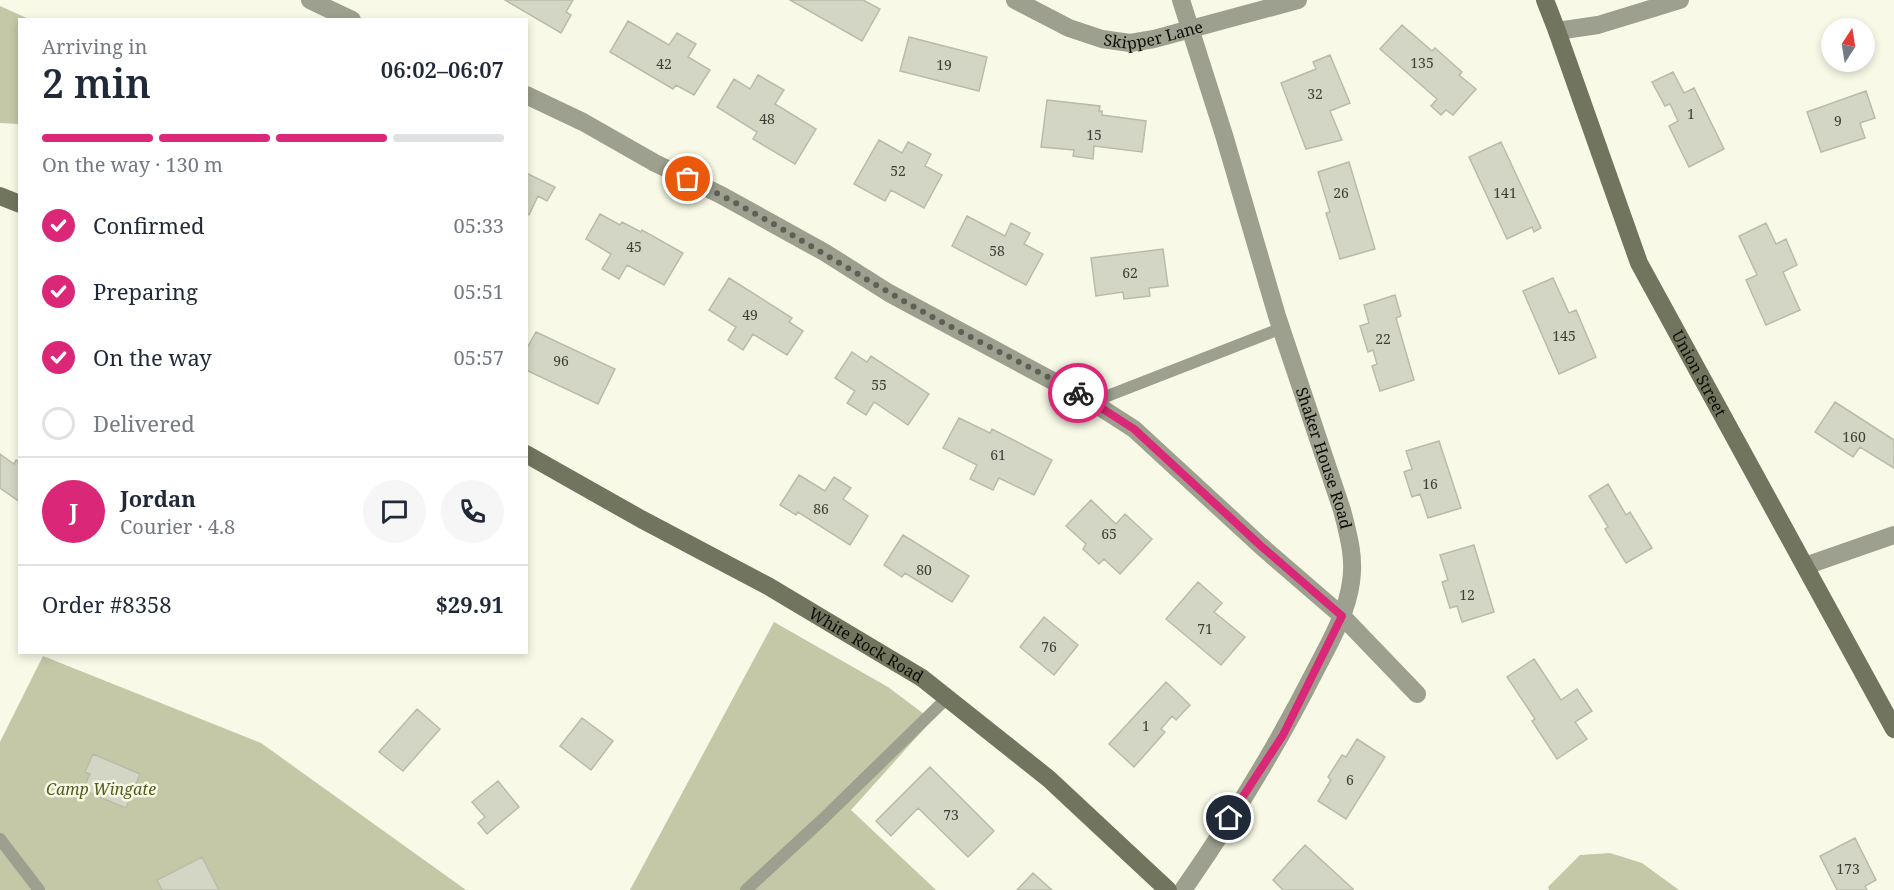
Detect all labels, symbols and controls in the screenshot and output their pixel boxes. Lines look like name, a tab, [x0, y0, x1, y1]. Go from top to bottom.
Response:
street label: Skipper Lane	[1102, 15, 1205, 54]
north arrow	[1821, 18, 1875, 72]
map controls	[1821, 18, 1875, 72]
text: Arriving in	[42, 33, 147, 60]
house number: 135	[1410, 53, 1434, 72]
text: 06:02–06:07	[381, 54, 504, 84]
house number: 42	[656, 54, 672, 73]
house number: 19	[936, 55, 952, 74]
text: 2 min	[42, 56, 151, 109]
house number: 32	[1307, 84, 1323, 103]
house number: 1	[1687, 104, 1695, 123]
house number: 48	[759, 109, 775, 128]
house number: 9	[1834, 111, 1842, 130]
house number: 15	[1086, 125, 1102, 144]
text: On the way · 130 m	[42, 151, 223, 178]
pin	[662, 153, 713, 204]
house number: 52	[890, 161, 906, 180]
icon: bag	[671, 162, 704, 195]
house number: 26	[1333, 183, 1349, 202]
house number: 141	[1493, 183, 1517, 202]
icon: check	[42, 209, 75, 242]
text: Confirmed	[93, 210, 204, 240]
text: 05:33	[454, 212, 504, 239]
house number: 45	[626, 237, 642, 256]
house number: 58	[989, 241, 1005, 260]
house number: 62	[1122, 263, 1138, 282]
icon: check	[42, 275, 75, 308]
text: Preparing	[93, 276, 198, 306]
text: 05:51	[454, 278, 504, 305]
house number: 49	[742, 305, 758, 324]
house number: 145	[1552, 326, 1576, 345]
street label: Union Street	[1667, 326, 1732, 421]
house number: 22	[1375, 329, 1391, 348]
icon: check	[42, 341, 75, 374]
text: On the way	[93, 342, 212, 372]
text: 05:57	[454, 344, 504, 371]
house number: 96	[553, 351, 569, 370]
courier	[1048, 363, 1108, 423]
house number: 55	[871, 375, 887, 394]
icon: bike	[1062, 377, 1095, 410]
street label: Shaker House Road	[1291, 384, 1357, 531]
text: Delivered	[93, 408, 195, 438]
house number: 160	[1842, 427, 1866, 446]
house number: 61	[990, 445, 1006, 464]
house number: 16	[1422, 474, 1438, 493]
button: chat	[363, 480, 426, 543]
button: phone	[441, 480, 504, 543]
text: Jordan	[120, 483, 196, 513]
text: J	[69, 496, 78, 526]
house number: 86	[813, 499, 829, 518]
text: Courier · 4.8	[120, 513, 235, 540]
house number: 65	[1101, 524, 1117, 543]
house number: 80	[916, 560, 932, 579]
house number: 12	[1459, 585, 1475, 604]
text: Order #8358	[42, 589, 172, 619]
text: $29.91	[435, 589, 504, 619]
street label: White Rock Road	[805, 602, 928, 688]
house number: 71	[1197, 619, 1213, 638]
house number: 76	[1041, 637, 1057, 656]
house number: 1	[1142, 716, 1150, 735]
house number: 6	[1346, 770, 1354, 789]
park label: Camp Wingate	[46, 778, 156, 800]
pin	[1203, 792, 1254, 843]
icon: home	[1212, 801, 1245, 834]
house number: 73	[943, 805, 959, 824]
house number: 173	[1836, 859, 1860, 878]

